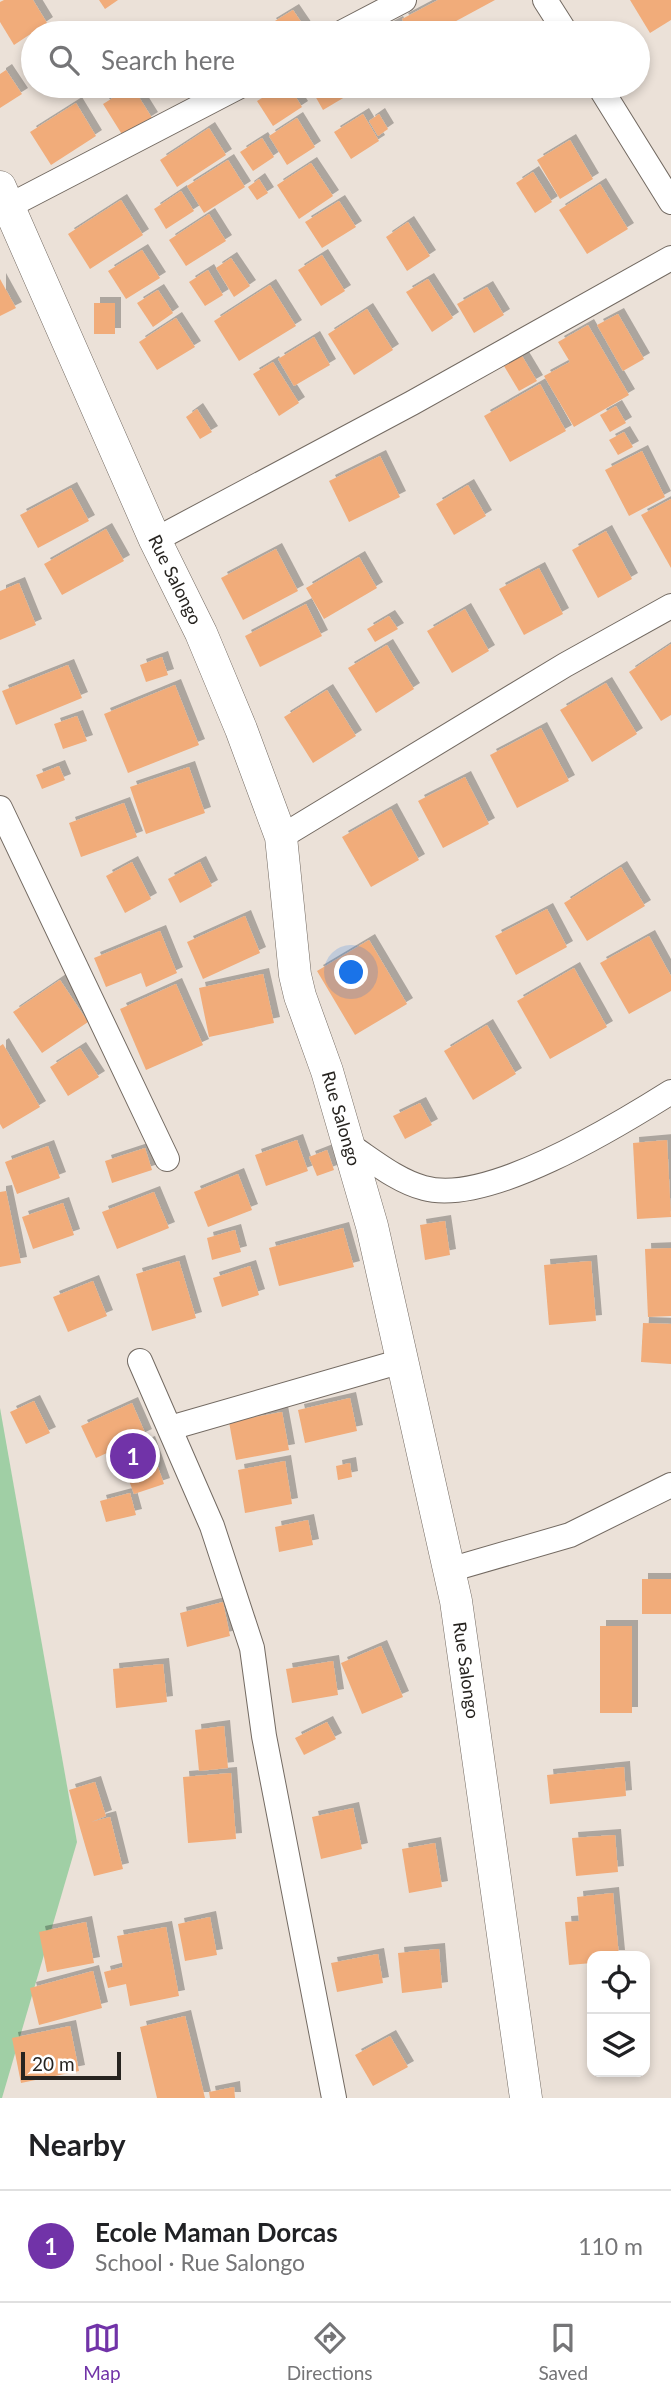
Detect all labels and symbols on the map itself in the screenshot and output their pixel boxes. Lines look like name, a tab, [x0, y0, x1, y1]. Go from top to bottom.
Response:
street label: Rue Salongo	[144, 531, 207, 628]
your location	[334, 955, 368, 989]
street label: Rue Salongo	[318, 1068, 366, 1168]
pin: 1	[110, 1430, 156, 1482]
street label: Rue Salongo	[449, 1620, 484, 1720]
scale bar	[21, 2049, 121, 2081]

